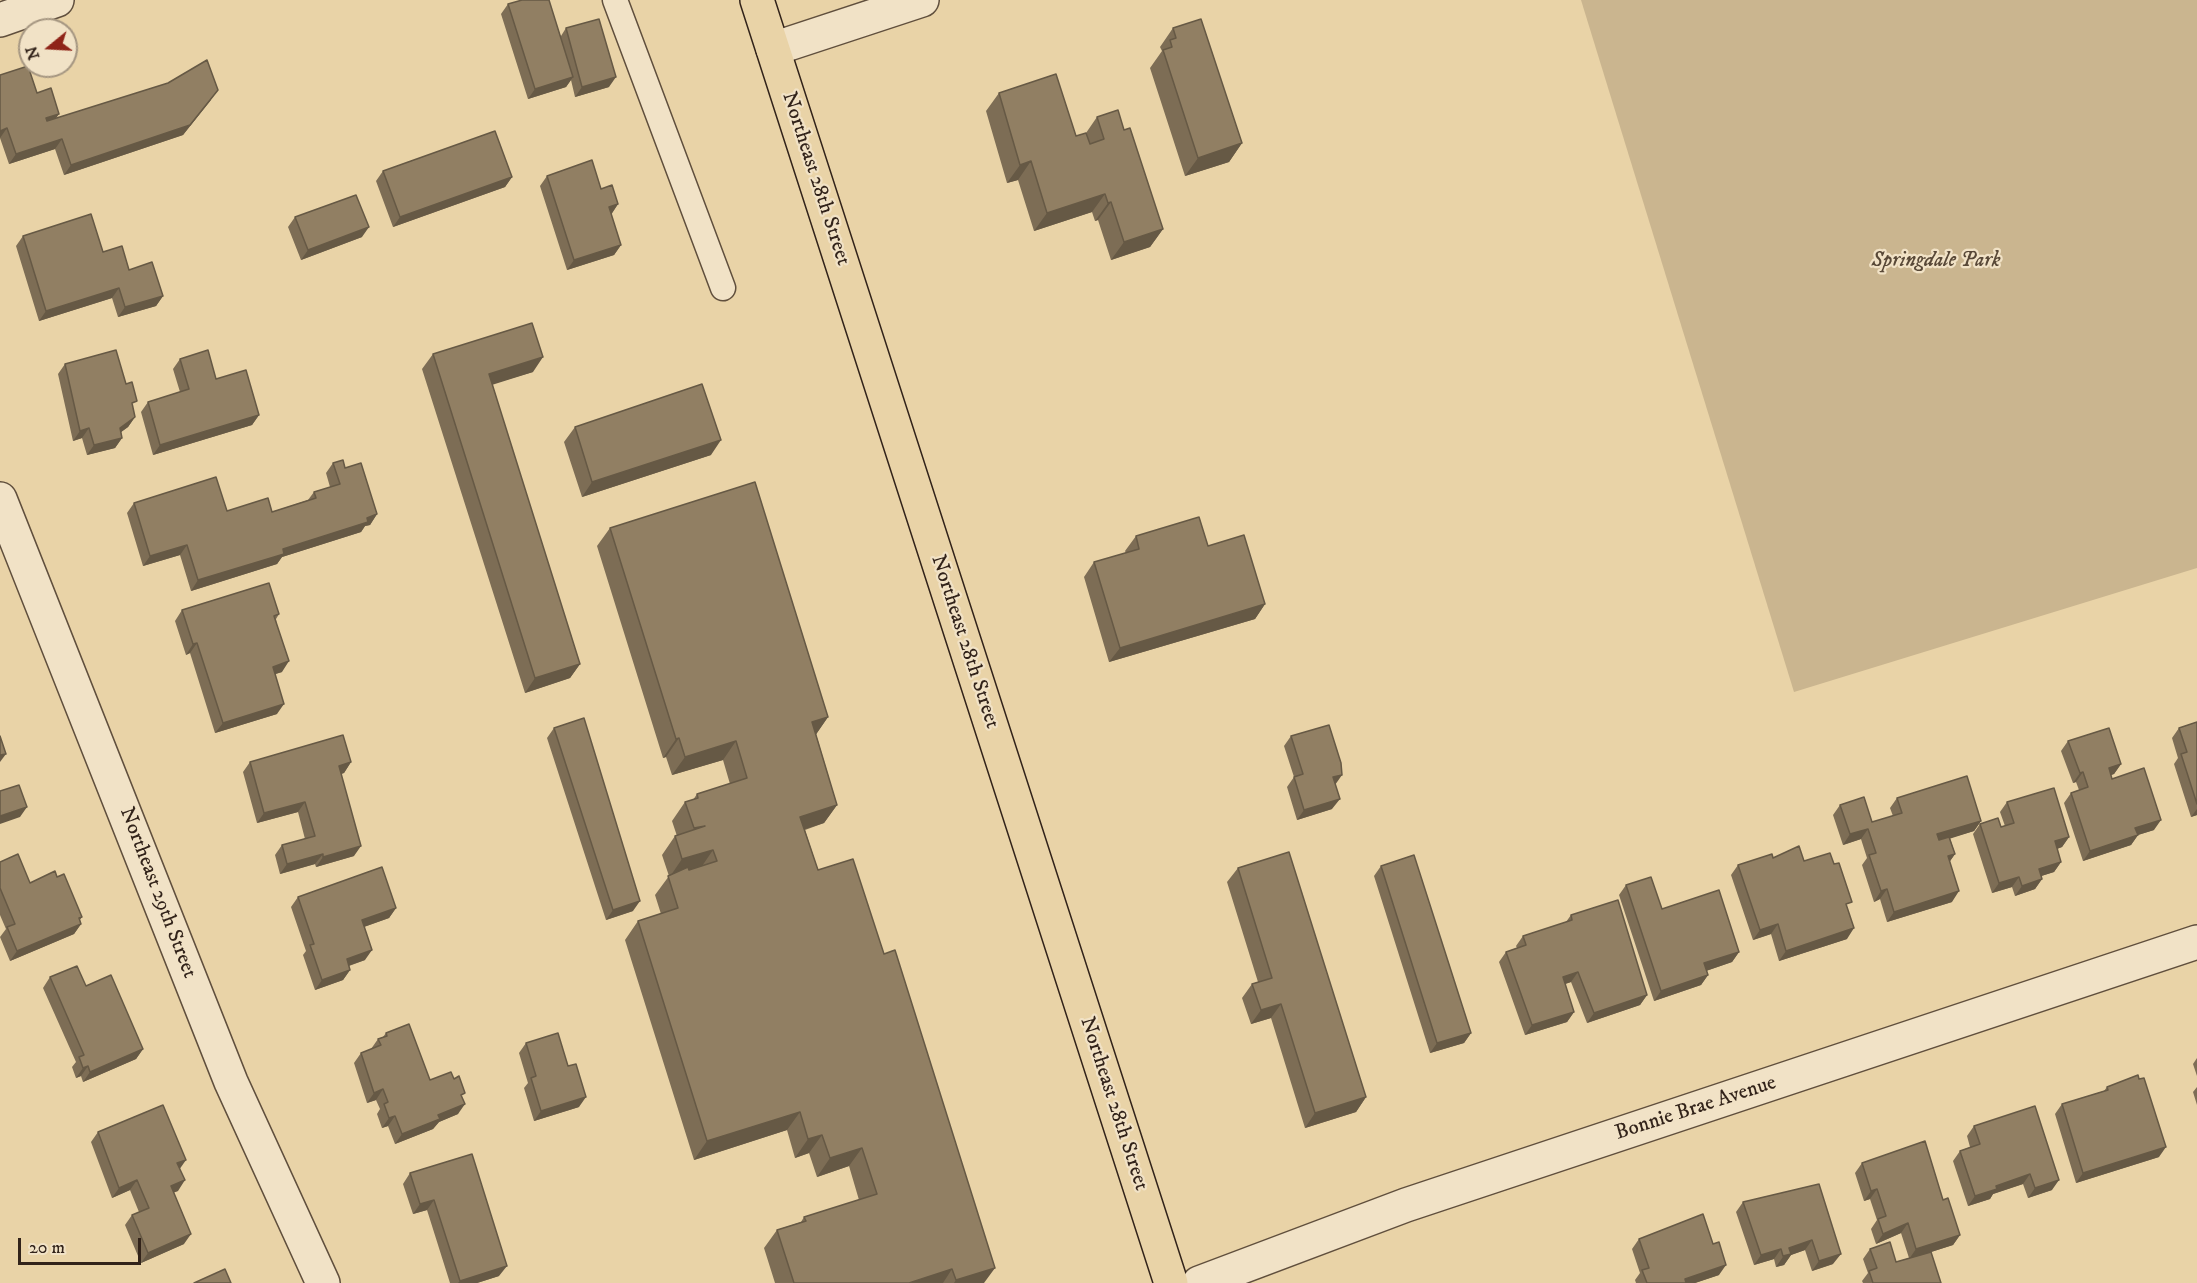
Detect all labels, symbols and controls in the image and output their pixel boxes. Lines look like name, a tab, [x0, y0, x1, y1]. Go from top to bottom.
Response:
north arrow	[18, 18, 78, 78]
text: N	[21, 44, 44, 62]
street label: Northeast 28th Street	[775, 89, 855, 269]
park label: Springdale Park	[1872, 249, 2000, 275]
street label: Northeast 28th Street	[924, 552, 1004, 732]
street label: Northeast 29th Street	[113, 804, 201, 982]
street label: Northeast 28th Street	[1073, 1014, 1153, 1194]
street label: Bonnie Brae Avenue	[1612, 1071, 1780, 1147]
scale bar	[21, 1226, 144, 1264]
text: 20 m	[29, 1237, 65, 1259]

